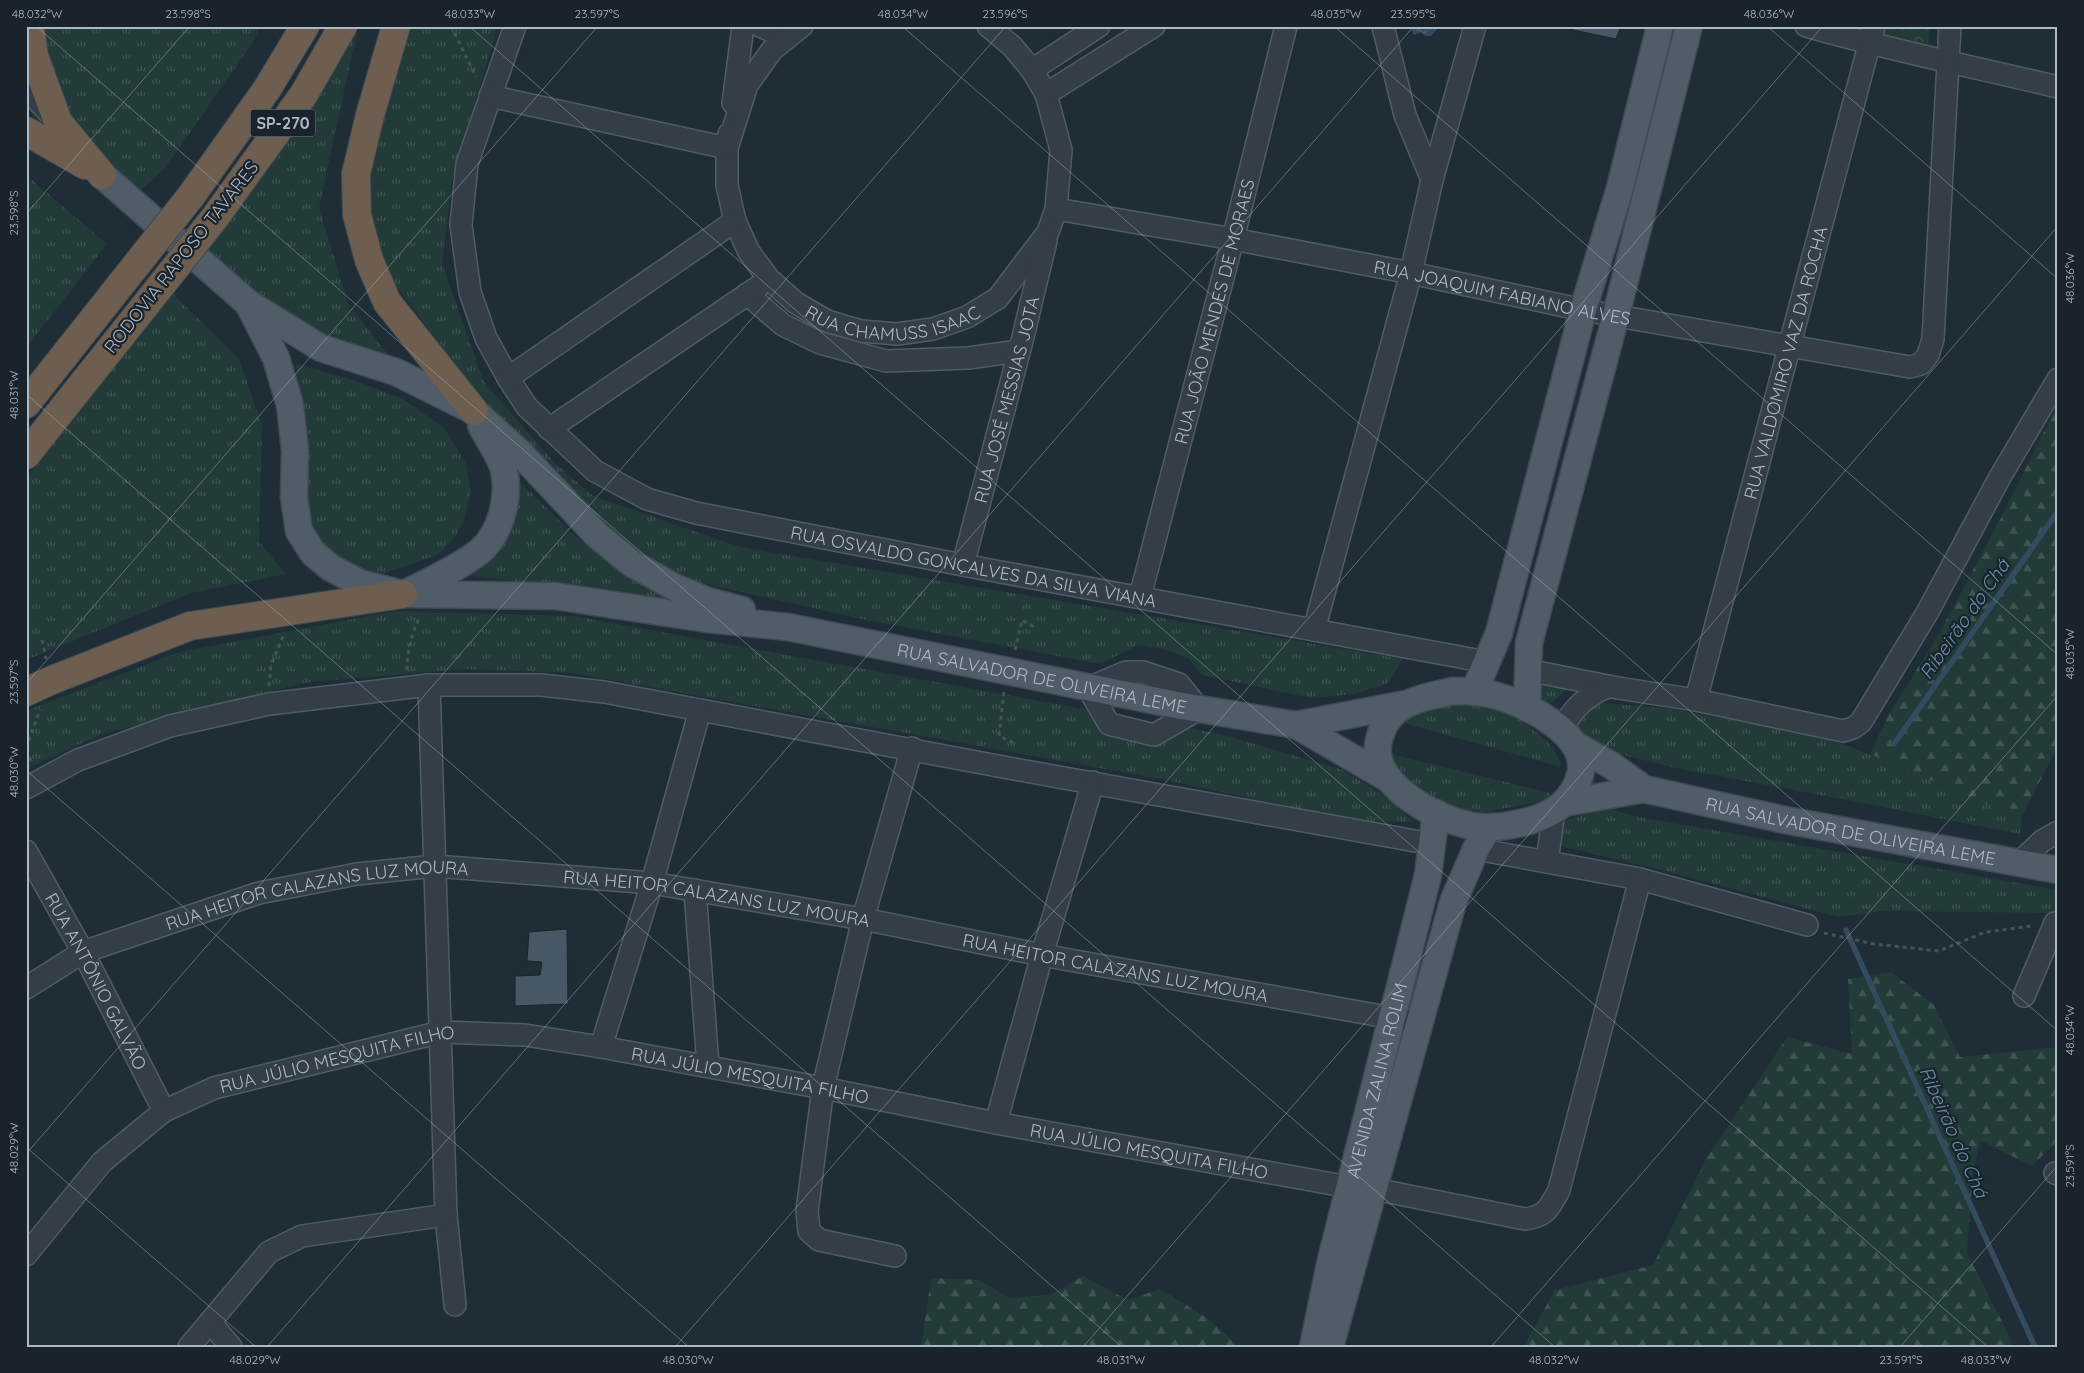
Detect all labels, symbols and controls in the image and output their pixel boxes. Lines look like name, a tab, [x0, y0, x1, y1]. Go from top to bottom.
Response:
text: 48.032°W	[12, 6, 63, 21]
text: 23.598°S	[165, 6, 211, 21]
text: 48.033°W	[445, 6, 496, 21]
text: 23.597°S	[575, 6, 620, 21]
text: 48.034°W	[878, 6, 929, 21]
text: 23.596°S	[982, 6, 1028, 21]
text: 48.035°W	[1311, 6, 1362, 21]
text: 23.595°S	[1390, 6, 1436, 21]
text: 48.036°W	[1744, 6, 1795, 21]
road number: SP-270	[250, 110, 316, 136]
street label: RODOVIA RAPOSO TAVARES	[99, 156, 263, 358]
street label: RUA JOÃO MENDES DE MORAES	[1169, 176, 1259, 446]
text: 23.598°S	[6, 190, 21, 236]
street label: RUA VALDOMIRO VAZ DA ROCHA	[1738, 223, 1832, 502]
text: 48.036°W	[2062, 252, 2077, 303]
street label: RUA JOAQUIM FABIANO ALVES	[1372, 255, 1632, 330]
street label: RUA CHAMUSS ISAAC	[802, 294, 982, 316]
street label: RUA JOSÉ MESSIAS JOTA	[968, 294, 1044, 505]
text: RUA CHAMUSS ISAAC	[801, 300, 984, 346]
text: 48.031°W	[6, 370, 21, 419]
street label: RUA OSVALDO GONÇALVES DA SILVA VIANA	[789, 520, 1159, 612]
water label: Ribeirão do Chá	[1914, 553, 2015, 684]
text: 48.035°W	[2062, 628, 2077, 679]
street label: RUA SALVADOR DE OLIVEIRA LEME	[895, 638, 1189, 718]
text: 23.597°S	[6, 659, 21, 704]
text: 48.030°W	[6, 746, 21, 798]
street label: RUA SALVADOR DE OLIVEIRA LEME	[1703, 791, 1997, 870]
street label: RUA HEITOR CALAZANS LUZ MOURA	[162, 854, 470, 935]
street label: RUA HEITOR CALAZANS LUZ MOURA	[562, 865, 873, 932]
street label: RUA ANTÔNIO GALVÃO	[40, 888, 153, 1074]
street label: RUA HEITOR CALAZANS LUZ MOURA	[961, 928, 1270, 1007]
street label: AVENIDA ZALINA ROLIM	[1341, 980, 1412, 1181]
text: 48.034°W	[2062, 1004, 2077, 1055]
street label: RUA JÚLIO MESQUITA FILHO	[217, 1020, 455, 1098]
street label: RUA JÚLIO MESQUITA FILHO	[630, 1041, 871, 1109]
water label: Ribeirão do Chá	[1914, 1063, 1994, 1203]
street label: RUA JÚLIO MESQUITA FILHO	[1028, 1118, 1270, 1184]
text: 48.029°W	[6, 1122, 21, 1174]
text: 23.591°S	[2062, 1144, 2077, 1188]
text: 48.029°W	[229, 1352, 281, 1367]
text: 48.030°W	[662, 1352, 714, 1367]
text: 48.031°W	[1097, 1352, 1146, 1367]
text: 48.032°W	[1529, 1352, 1580, 1367]
text: 23.591°S	[1879, 1352, 1923, 1367]
text: 48.033°W	[1961, 1352, 2012, 1367]

